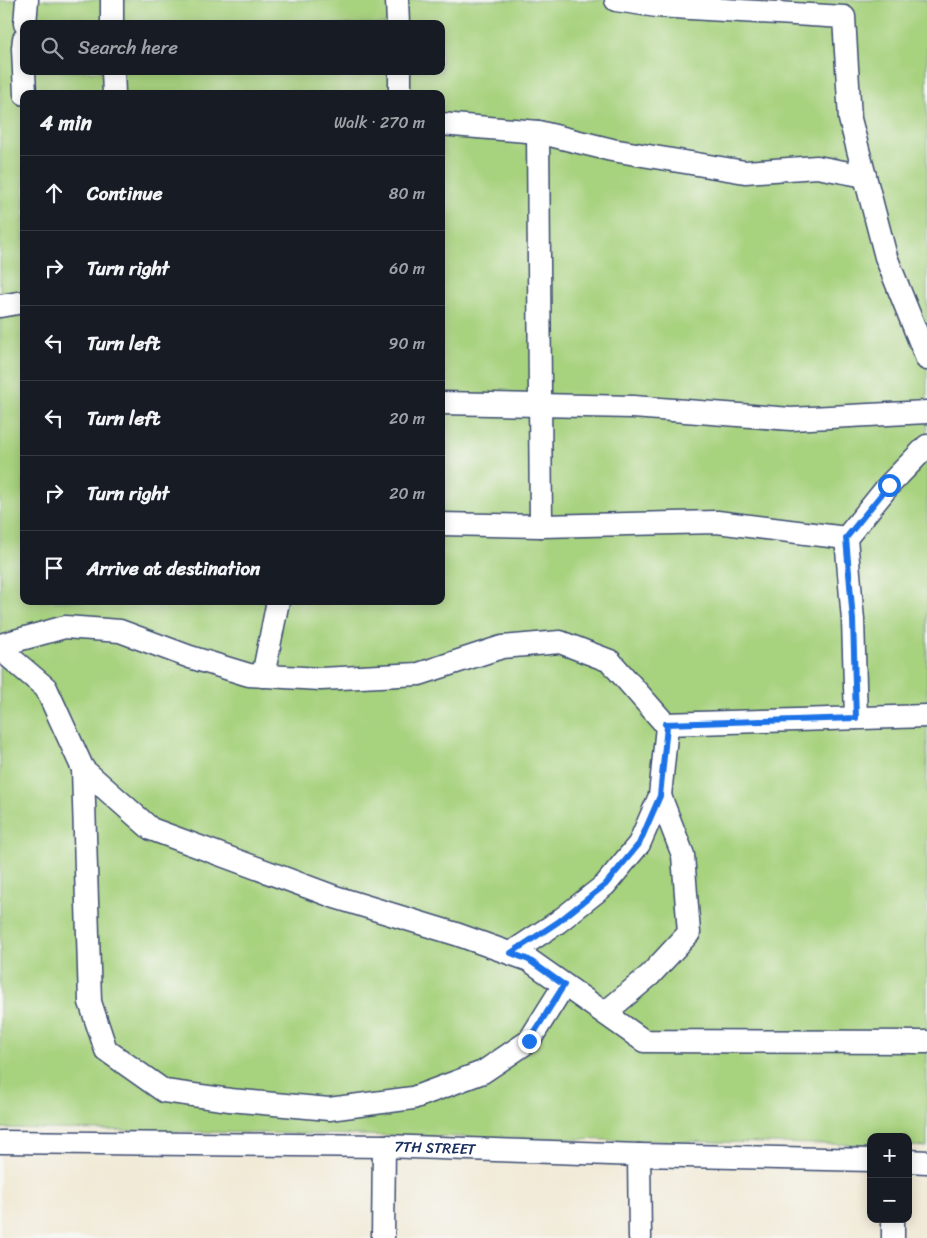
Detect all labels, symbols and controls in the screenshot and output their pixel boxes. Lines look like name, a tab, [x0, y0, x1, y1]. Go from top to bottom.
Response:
search box	[20, 20, 445, 75]
text: Search here	[78, 31, 178, 64]
icon: search	[38, 34, 66, 62]
text: 4 min	[40, 104, 92, 142]
text: Walk · 270 m	[334, 108, 425, 137]
text: Continue	[87, 177, 163, 210]
icon: ahead	[40, 179, 68, 207]
text: 80 m	[389, 179, 425, 208]
text: Turn right	[87, 252, 169, 285]
icon: right	[40, 254, 68, 282]
text: 60 m	[389, 254, 425, 283]
text: Turn left	[87, 327, 160, 360]
icon: left	[40, 329, 68, 357]
text: 90 m	[389, 329, 425, 358]
text: Turn left	[87, 402, 160, 435]
icon: left	[40, 404, 68, 432]
text: 20 m	[389, 404, 425, 433]
route start	[878, 474, 901, 497]
text: Turn right	[87, 477, 169, 510]
icon: right	[40, 479, 68, 507]
text: 20 m	[389, 479, 425, 508]
text: Arrive at destination	[87, 552, 260, 585]
icon: arrive	[40, 554, 68, 582]
route end	[518, 1030, 541, 1053]
street label: 7TH STREET	[394, 1133, 477, 1162]
map controls	[867, 1133, 912, 1223]
button: +	[867, 1133, 912, 1178]
button: −	[867, 1178, 912, 1223]

